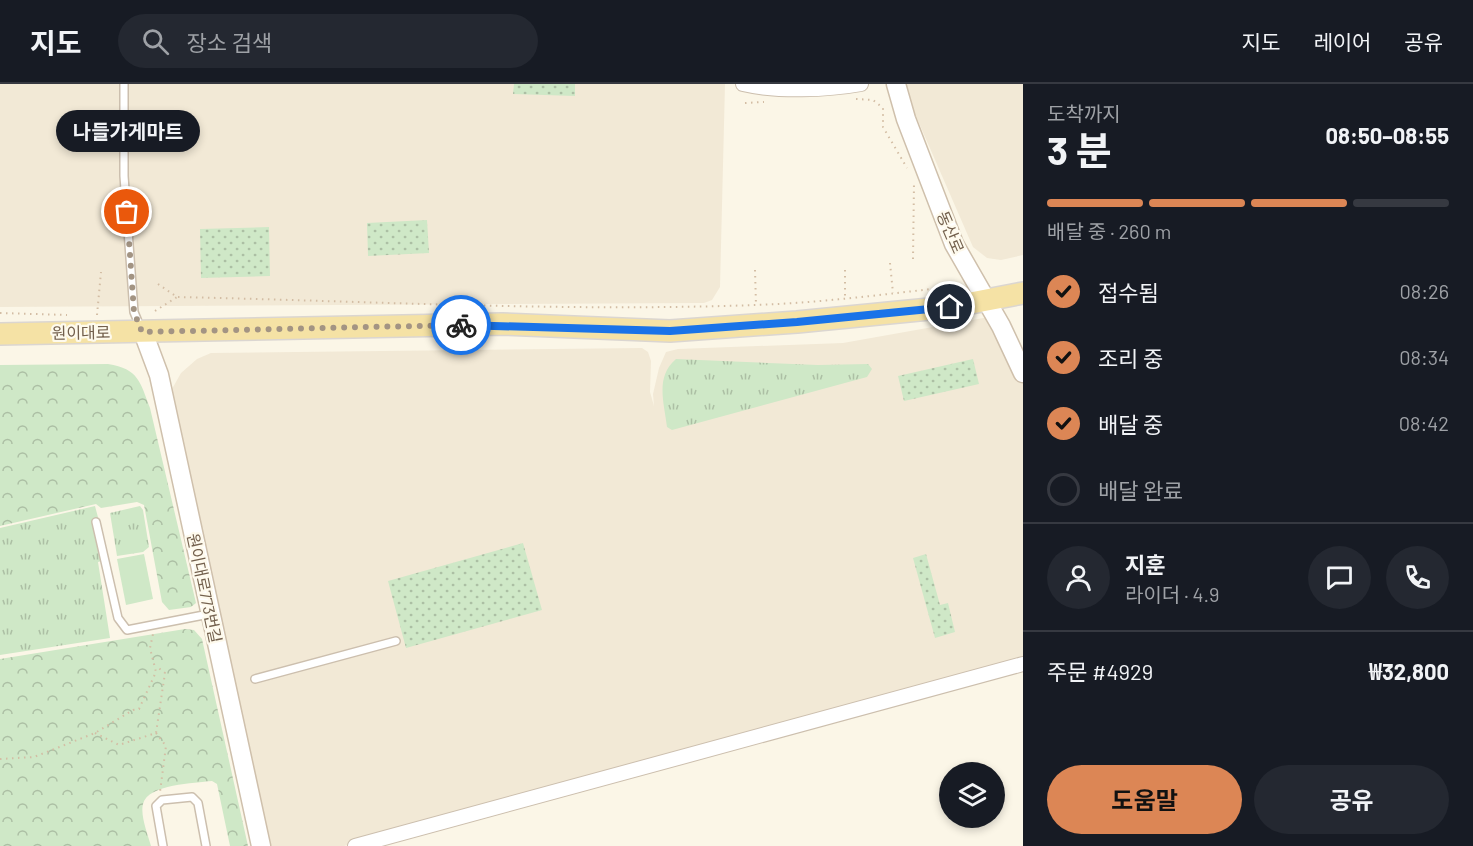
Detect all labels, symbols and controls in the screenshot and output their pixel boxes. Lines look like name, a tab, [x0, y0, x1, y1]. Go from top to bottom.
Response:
search box	[118, 14, 538, 68]
text: 지도	[30, 25, 82, 59]
icon: search	[139, 25, 172, 58]
text: 장소 검색	[187, 29, 272, 55]
text: 지도	[1242, 29, 1280, 54]
text: 레이어	[1313, 29, 1371, 54]
text: 공유	[1404, 29, 1443, 54]
text: 도착까지	[1047, 101, 1121, 125]
callout: 나들가게마트	[55, 110, 199, 152]
text: 나들가게마트	[73, 119, 183, 143]
text: 08:50–08:55	[1326, 122, 1449, 148]
text: 3 분	[1047, 126, 1112, 173]
pin	[101, 186, 152, 237]
icon: bag	[110, 195, 143, 228]
street label: 동산로	[934, 208, 968, 256]
text: 배달 중 · 260 m	[1047, 219, 1171, 243]
icon: check	[1047, 275, 1080, 308]
text: 접수됨	[1098, 279, 1159, 305]
text: 08:26	[1399, 279, 1449, 303]
pin	[924, 281, 975, 332]
icon: home	[933, 290, 966, 323]
courier	[431, 295, 491, 355]
icon: bike	[445, 309, 478, 342]
street label: 원이대로	[51, 322, 111, 342]
icon: check	[1047, 341, 1080, 374]
text: 조리 중	[1098, 345, 1163, 371]
text: 08:34	[1399, 345, 1449, 369]
icon: check	[1047, 407, 1080, 440]
text: 배달 중	[1098, 411, 1163, 437]
text: 08:42	[1399, 411, 1449, 435]
text: 배달 완료	[1098, 477, 1183, 503]
street label: 원이대로773번길	[184, 531, 226, 645]
button: person	[1047, 546, 1110, 609]
button: chat	[1308, 546, 1371, 609]
button: phone	[1386, 546, 1449, 609]
text: 지훈	[1125, 551, 1165, 577]
text: 라이더 · 4.9	[1125, 582, 1219, 606]
text: 주문 #4929	[1047, 658, 1153, 684]
text: ₩32,800	[1369, 658, 1449, 684]
map controls	[939, 762, 1005, 828]
button: layers	[939, 762, 1005, 828]
button: 도움말	[1047, 765, 1242, 834]
button: 공유	[1254, 765, 1449, 834]

